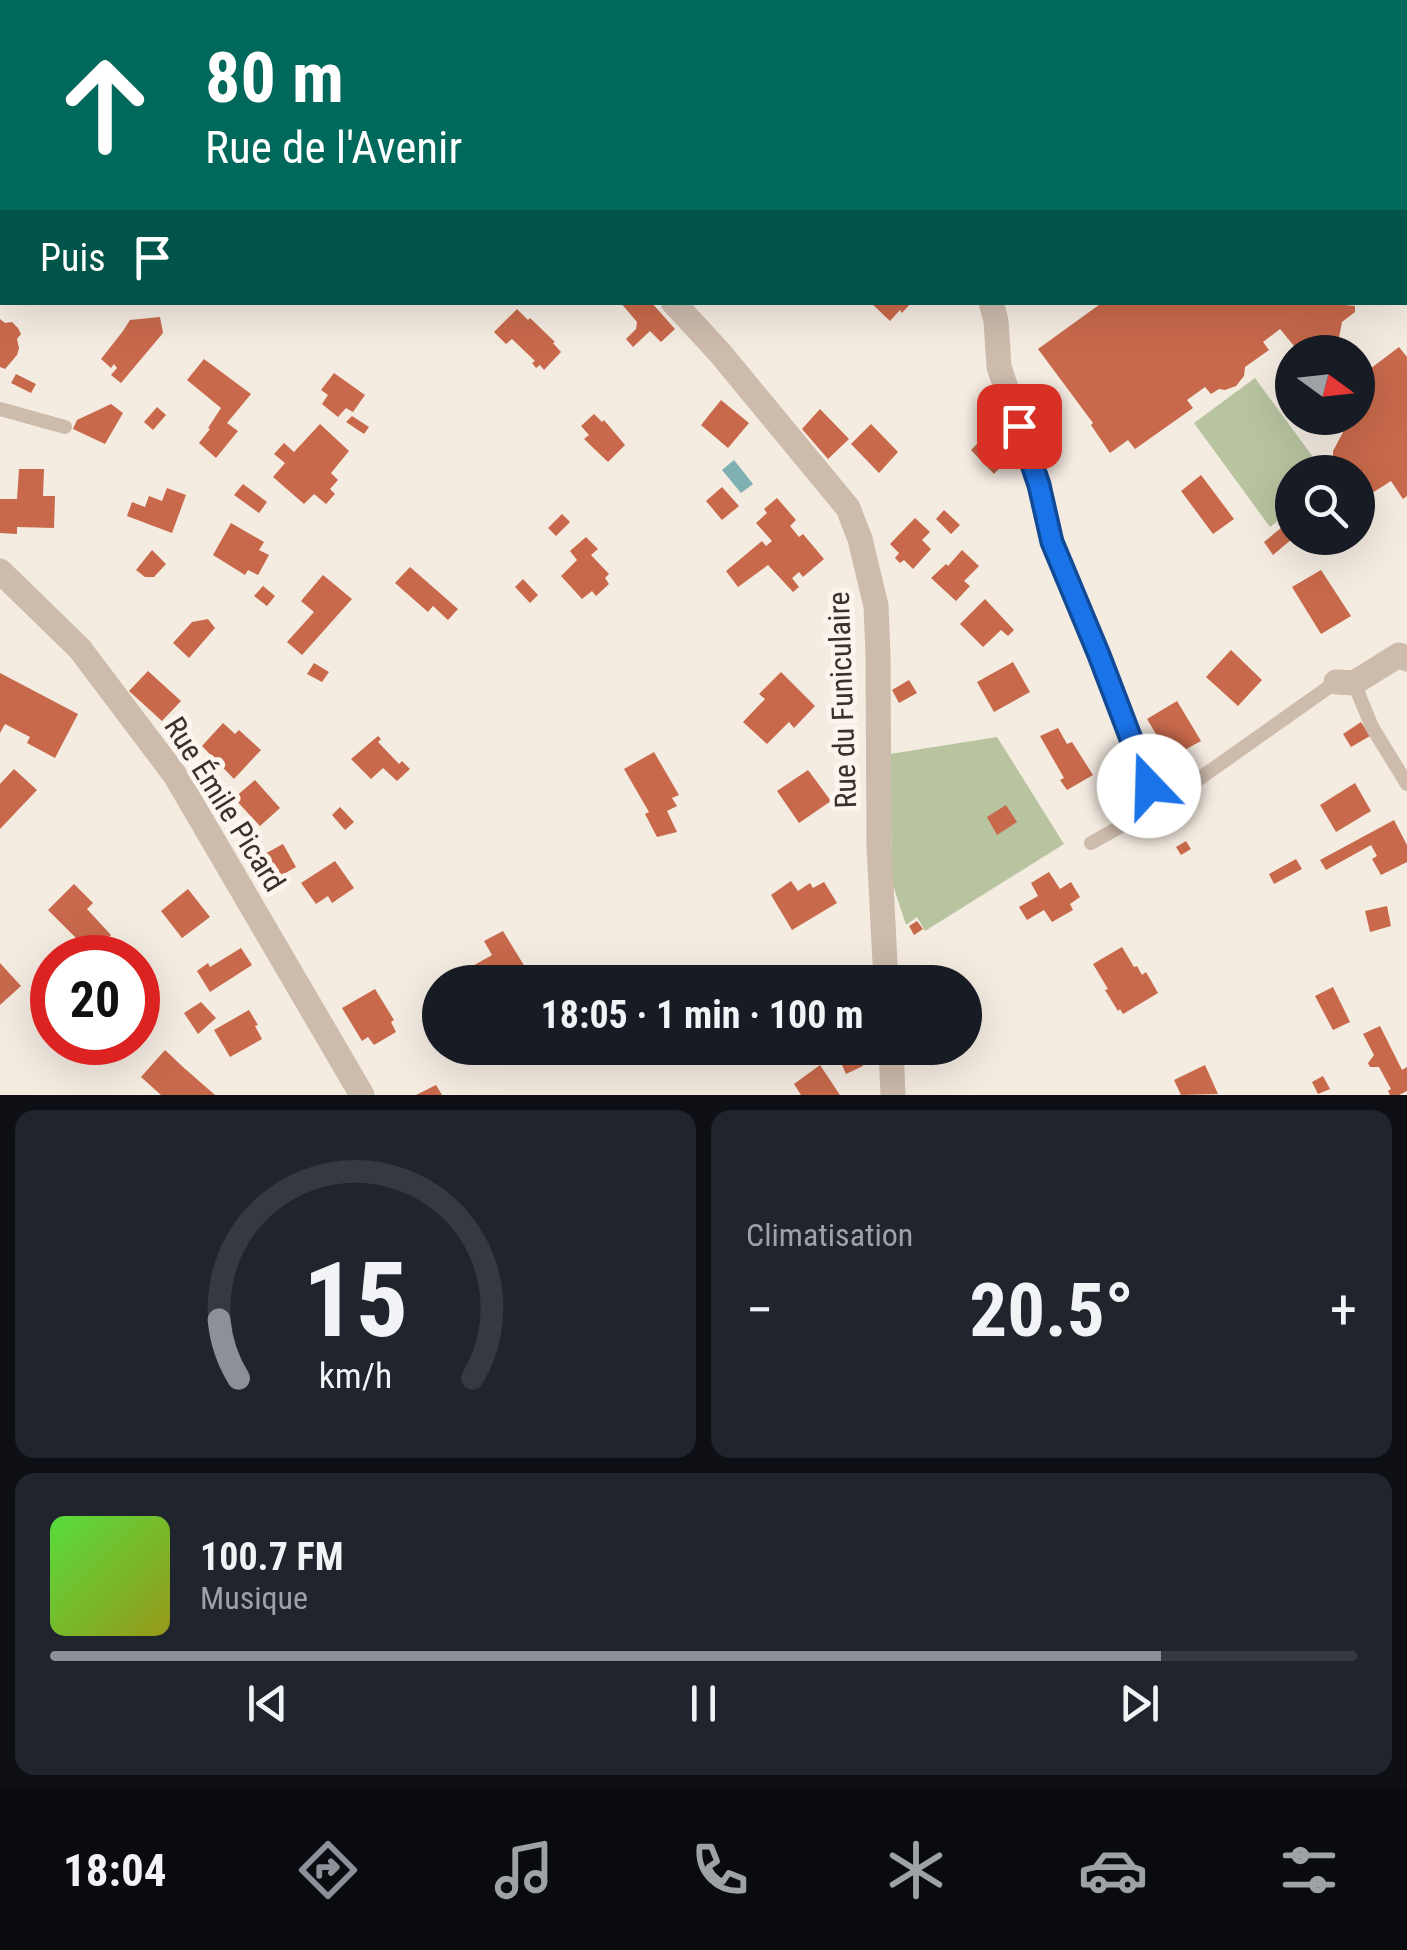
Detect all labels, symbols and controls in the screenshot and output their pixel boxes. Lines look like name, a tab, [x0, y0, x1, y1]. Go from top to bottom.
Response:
text: 80 m	[205, 37, 344, 119]
icon: ahead	[40, 40, 170, 170]
text: Rue de l'Avenir	[205, 121, 462, 174]
icon: arrive	[125, 230, 180, 285]
text: Puis	[40, 236, 105, 280]
north arrow	[1275, 335, 1375, 435]
map controls	[1275, 335, 1375, 555]
pin	[977, 384, 1062, 469]
icon: arrive	[992, 399, 1047, 454]
button: search	[1275, 455, 1375, 555]
street label: Rue du Funiculaire	[821, 591, 863, 809]
street label: Rue Émile Picard	[157, 710, 293, 898]
position arrow	[1097, 734, 1201, 838]
speed limit sign: 20	[30, 935, 160, 1065]
text: 18:05 · 1 min · 100 m	[541, 993, 863, 1037]
text: Climatisation	[746, 1216, 913, 1254]
text: 15	[303, 1240, 408, 1361]
text: 20.5°	[969, 1266, 1134, 1354]
text: −	[746, 1278, 774, 1342]
text: +	[1330, 1278, 1357, 1342]
text: km/h	[319, 1355, 392, 1397]
text: 100.7 FM	[200, 1535, 344, 1579]
text: Musique	[200, 1579, 308, 1617]
icon: previous	[240, 1676, 295, 1731]
icon: pause	[676, 1676, 731, 1731]
icon: next	[1112, 1676, 1167, 1731]
icon: directions	[293, 1835, 363, 1905]
icon: music	[489, 1835, 559, 1905]
icon: phone	[685, 1835, 755, 1905]
icon: climate	[881, 1835, 951, 1905]
icon: car	[1078, 1835, 1148, 1905]
icon: filters	[1274, 1835, 1344, 1905]
text: 18:04	[63, 1844, 166, 1897]

